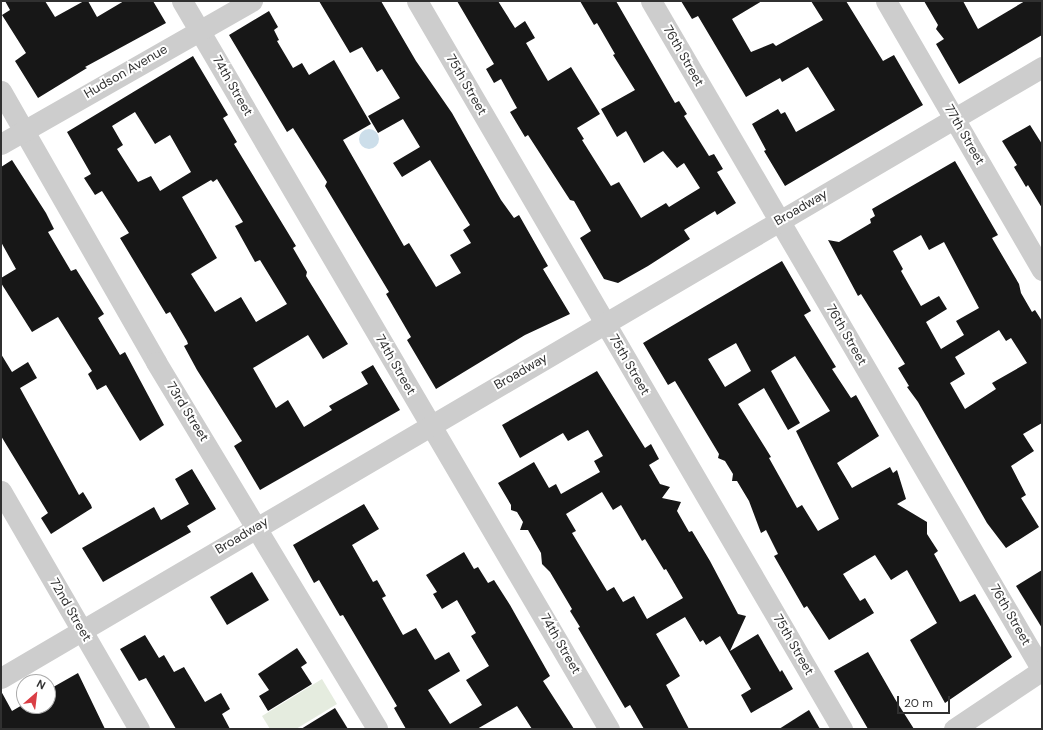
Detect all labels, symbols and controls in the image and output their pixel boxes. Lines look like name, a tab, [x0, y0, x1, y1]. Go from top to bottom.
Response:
street label: 76th Street	[659, 23, 707, 89]
street label: Hudson Avenue	[81, 42, 171, 102]
street label: 75th Street	[442, 52, 490, 118]
street label: 74th Street	[209, 53, 255, 119]
street label: 77th Street	[941, 102, 987, 168]
street label: Broadway	[771, 186, 831, 230]
street label: 76th Street	[822, 302, 870, 368]
street label: 74th Street	[372, 332, 418, 398]
street label: 75th Street	[605, 332, 653, 398]
street label: Broadway	[491, 350, 551, 394]
street label: 73rd Street	[163, 379, 211, 445]
street label: Broadway	[213, 514, 271, 558]
street label: 72nd Street	[46, 576, 94, 644]
street label: 76th Street	[986, 582, 1034, 648]
street label: 74th Street	[537, 611, 583, 677]
street label: 75th Street	[769, 612, 817, 678]
north arrow	[16, 674, 56, 714]
text: N	[34, 676, 48, 692]
scale bar	[899, 688, 952, 714]
text: 20 m	[904, 695, 933, 711]

